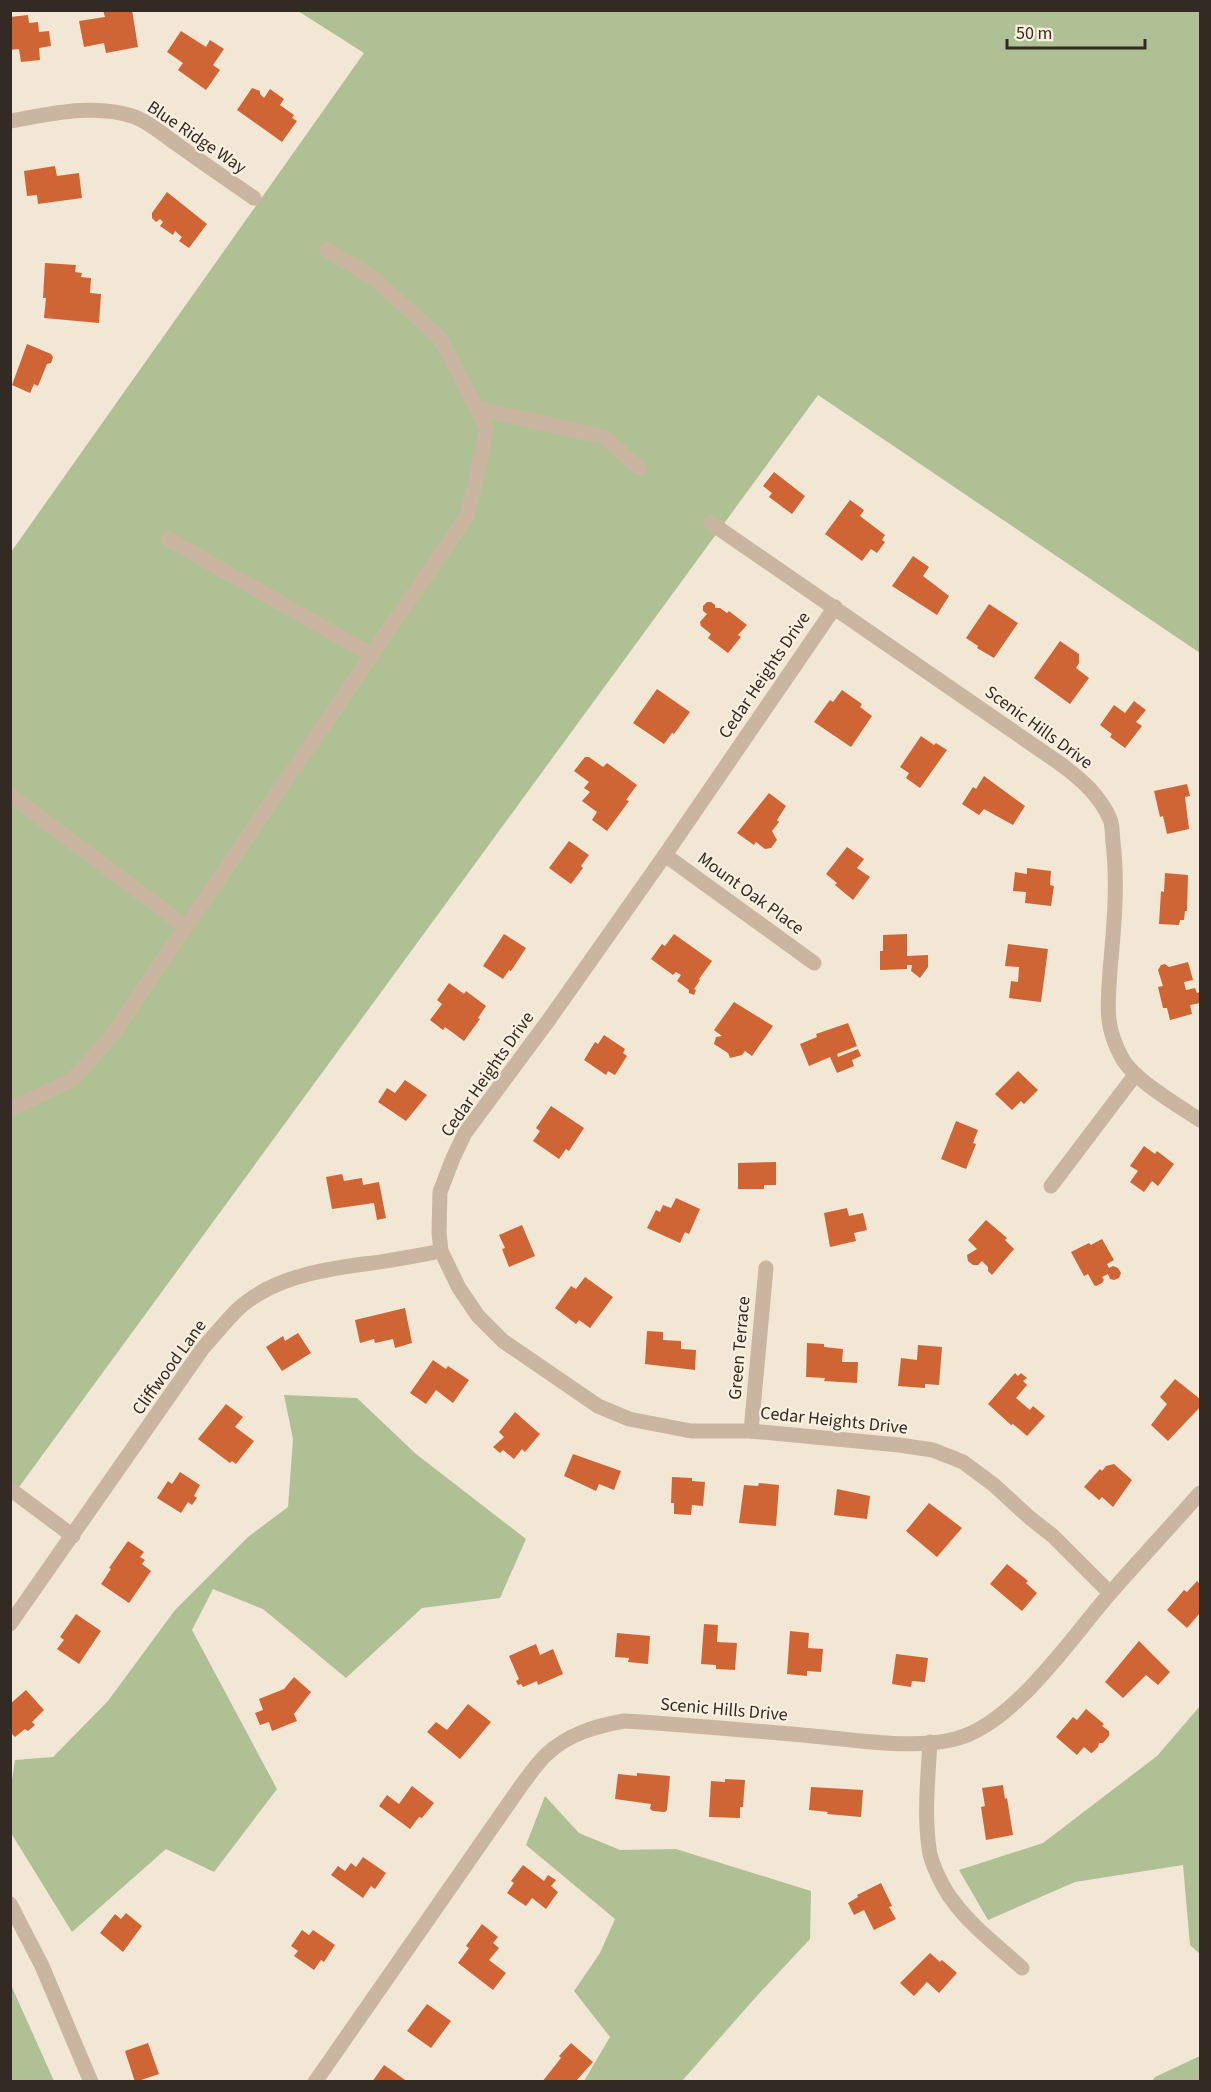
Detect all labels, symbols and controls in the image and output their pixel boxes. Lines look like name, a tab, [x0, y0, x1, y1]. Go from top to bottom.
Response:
scale bar	[1007, 12, 1145, 50]
text: 50 m	[1016, 21, 1052, 46]
street label: Blue Ridge Way	[142, 95, 252, 180]
street label: Cedar Heights Drive	[713, 607, 816, 744]
street label: Scenic Hills Drive	[980, 680, 1098, 775]
street label: Mount Oak Place	[692, 846, 809, 941]
street label: Cedar Heights Drive	[435, 1006, 540, 1142]
street label: Green Terrace	[723, 1295, 756, 1401]
street label: Cliffwood Lane	[126, 1314, 213, 1420]
street label: Cedar Heights Drive	[759, 1400, 909, 1441]
street label: Scenic Hills Drive	[659, 1691, 789, 1728]

